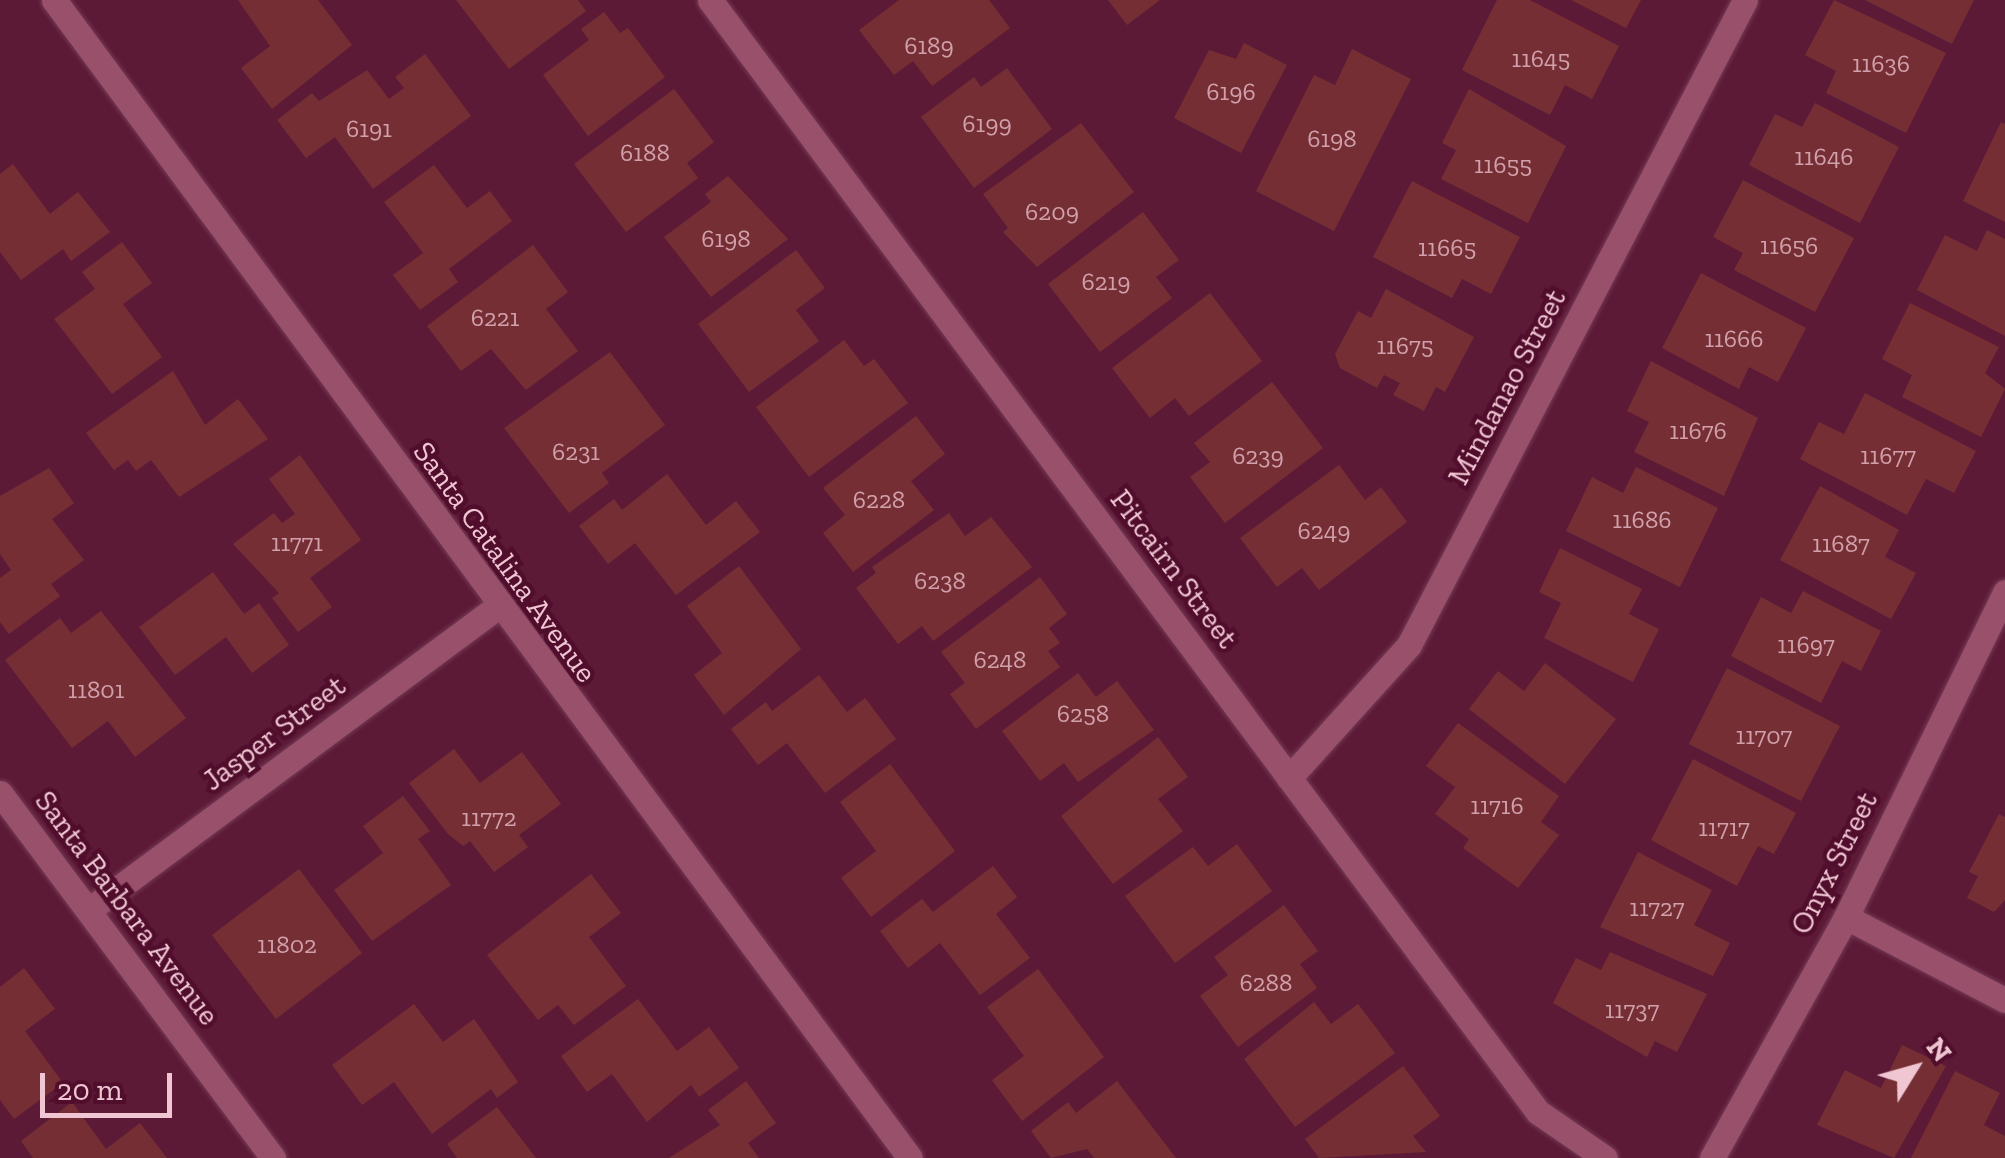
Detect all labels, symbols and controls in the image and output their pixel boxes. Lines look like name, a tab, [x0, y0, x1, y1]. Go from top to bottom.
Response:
house number: 6189	[904, 30, 954, 60]
house number: 11645	[1512, 43, 1570, 73]
house number: 11636	[1852, 48, 1910, 78]
house number: 6196	[1206, 76, 1256, 106]
house number: 6199	[962, 108, 1012, 138]
house number: 6191	[346, 113, 392, 143]
house number: 6198	[1307, 123, 1357, 153]
house number: 6188	[620, 137, 670, 167]
house number: 11646	[1794, 141, 1854, 171]
house number: 11655	[1474, 149, 1532, 179]
house number: 6209	[1025, 196, 1079, 226]
house number: 6198	[701, 223, 751, 253]
house number: 11656	[1760, 230, 1818, 260]
house number: 11665	[1418, 232, 1476, 262]
house number: 6219	[1081, 266, 1131, 296]
street label: Mindanao Street	[1440, 283, 1574, 491]
house number: 6221	[471, 302, 519, 332]
house number: 11666	[1704, 323, 1764, 353]
house number: 11675	[1376, 330, 1434, 360]
house number: 11676	[1669, 415, 1727, 445]
street label: Santa Catalina Avenue	[405, 434, 605, 690]
house number: 6231	[552, 436, 600, 466]
house number: 6239	[1232, 440, 1284, 470]
house number: 11677	[1860, 440, 1916, 470]
street label: Pitcairn Street	[1103, 483, 1245, 655]
house number: 6228	[853, 484, 905, 514]
house number: 11686	[1612, 504, 1672, 534]
house number: 6249	[1298, 515, 1350, 545]
house number: 11771	[271, 527, 323, 557]
house number: 11687	[1812, 528, 1870, 558]
house number: 6238	[914, 565, 966, 595]
house number: 11697	[1777, 629, 1835, 659]
house number: 6248	[973, 644, 1027, 674]
street label: Jasper Street	[195, 668, 353, 798]
house number: 11801	[68, 674, 124, 704]
house number: 6258	[1057, 698, 1109, 728]
house number: 11707	[1736, 720, 1792, 750]
street label: Santa Barbara Avenue	[27, 783, 227, 1033]
street label: Onyx Street	[1783, 786, 1885, 940]
house number: 11716	[1470, 790, 1524, 820]
house number: 11772	[461, 802, 517, 832]
house number: 11717	[1698, 812, 1750, 842]
house number: 11727	[1629, 892, 1685, 922]
house number: 11802	[257, 929, 317, 959]
house number: 6288	[1239, 967, 1293, 997]
house number: 11737	[1605, 994, 1659, 1024]
north arrow	[1865, 1018, 1965, 1118]
text: N	[1920, 1031, 1959, 1068]
scale bar	[45, 1053, 178, 1115]
text: 20 m	[57, 1072, 122, 1108]

